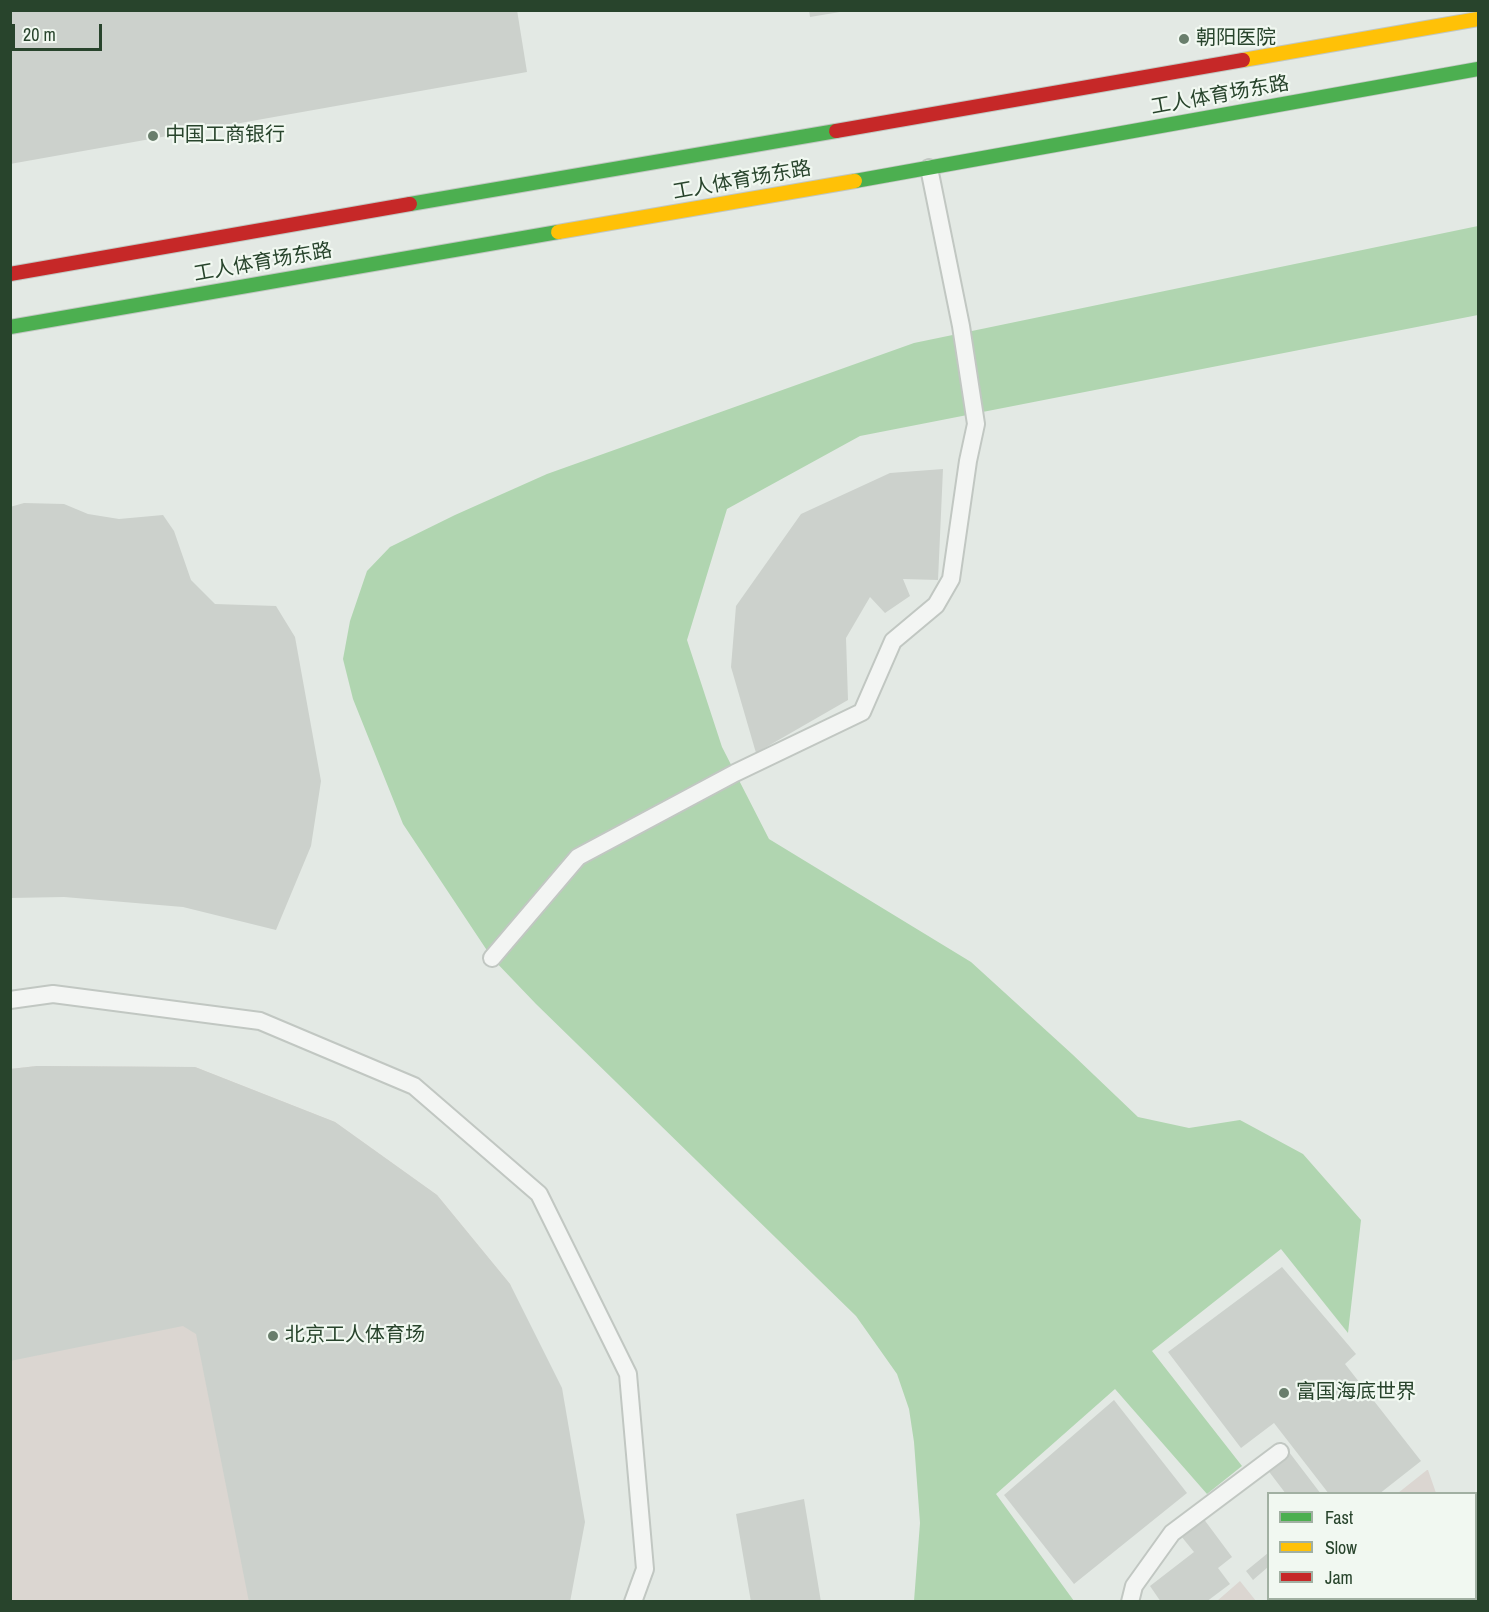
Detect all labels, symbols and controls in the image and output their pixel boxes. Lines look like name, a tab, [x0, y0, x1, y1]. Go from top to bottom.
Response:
scale bar	[15, 12, 105, 50]
text: 20 m	[23, 22, 56, 47]
place label: 朝阳医院	[1196, 27, 1276, 51]
marker: 朝阳医院	[1177, 32, 1191, 46]
street label: 工人体育场东路	[1149, 72, 1291, 120]
place label: 中国工商银行	[165, 124, 285, 148]
marker: 中国工商银行	[146, 129, 160, 143]
street label: 工人体育场东路	[671, 157, 813, 205]
street label: 工人体育场东路	[192, 239, 334, 287]
place label: 北京工人体育场	[285, 1324, 425, 1348]
marker: 北京工人体育场	[266, 1329, 280, 1343]
place label: 富国海底世界	[1296, 1381, 1416, 1405]
marker: 富国海底世界	[1277, 1386, 1291, 1400]
legend	[1267, 1492, 1477, 1600]
text: Fast	[1325, 1505, 1353, 1530]
text: Slow	[1325, 1535, 1357, 1560]
text: Jam	[1325, 1565, 1353, 1590]

